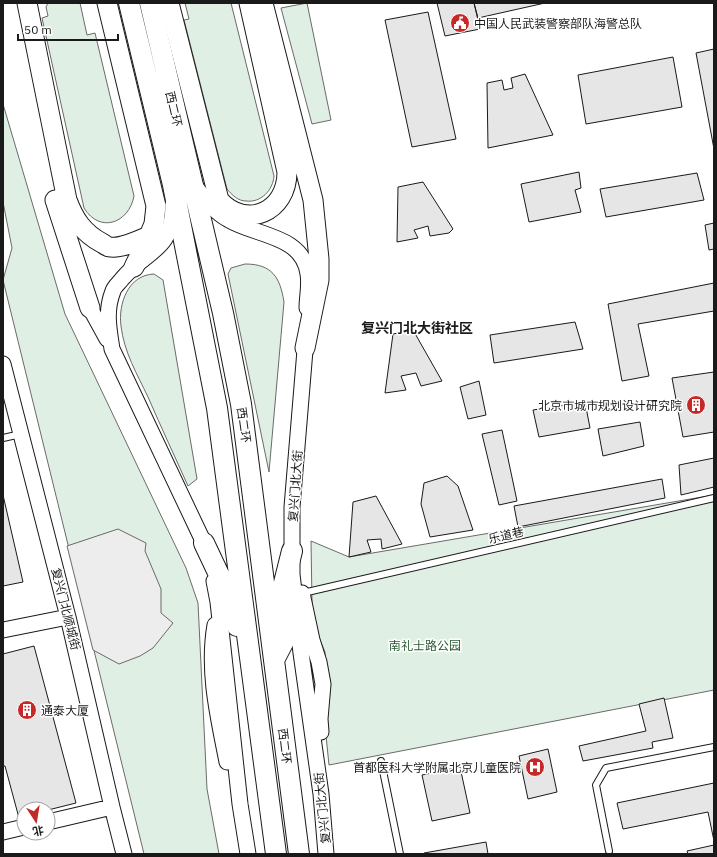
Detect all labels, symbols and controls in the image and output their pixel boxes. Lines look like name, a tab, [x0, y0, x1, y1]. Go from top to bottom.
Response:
public building icon: 中国人民武装警察部队海警总队	[449, 12, 471, 34]
scale bar	[18, 16, 118, 42]
place label: 中国人民武装警察部队海警总队	[474, 16, 642, 31]
text: 50 m	[24, 22, 52, 37]
street label: 西二环	[163, 90, 185, 128]
district label: 复兴门北大街社区	[361, 319, 473, 337]
building icon: 北京市城市规划设计研究院	[685, 394, 707, 416]
place label: 北京市城市规划设计研究院	[538, 398, 682, 413]
street label: 西二环	[234, 406, 254, 444]
street label: 复兴门北大街	[285, 450, 305, 522]
street label: 乐道巷	[487, 524, 525, 546]
street label: 复兴门北顺城街	[49, 566, 83, 652]
park label: 南礼士路公园	[389, 638, 461, 653]
building icon: 通泰大厦	[16, 699, 38, 721]
place label: 通泰大厦	[41, 703, 89, 718]
street label: 西二环	[275, 727, 295, 765]
hospital icon: 首都医科大学附属北京儿童医院	[524, 756, 546, 778]
place label: 首都医科大学附属北京儿童医院	[353, 760, 521, 775]
street label: 复兴门北大街	[311, 771, 333, 845]
north arrow	[16, 801, 56, 841]
text: 北	[31, 823, 45, 839]

